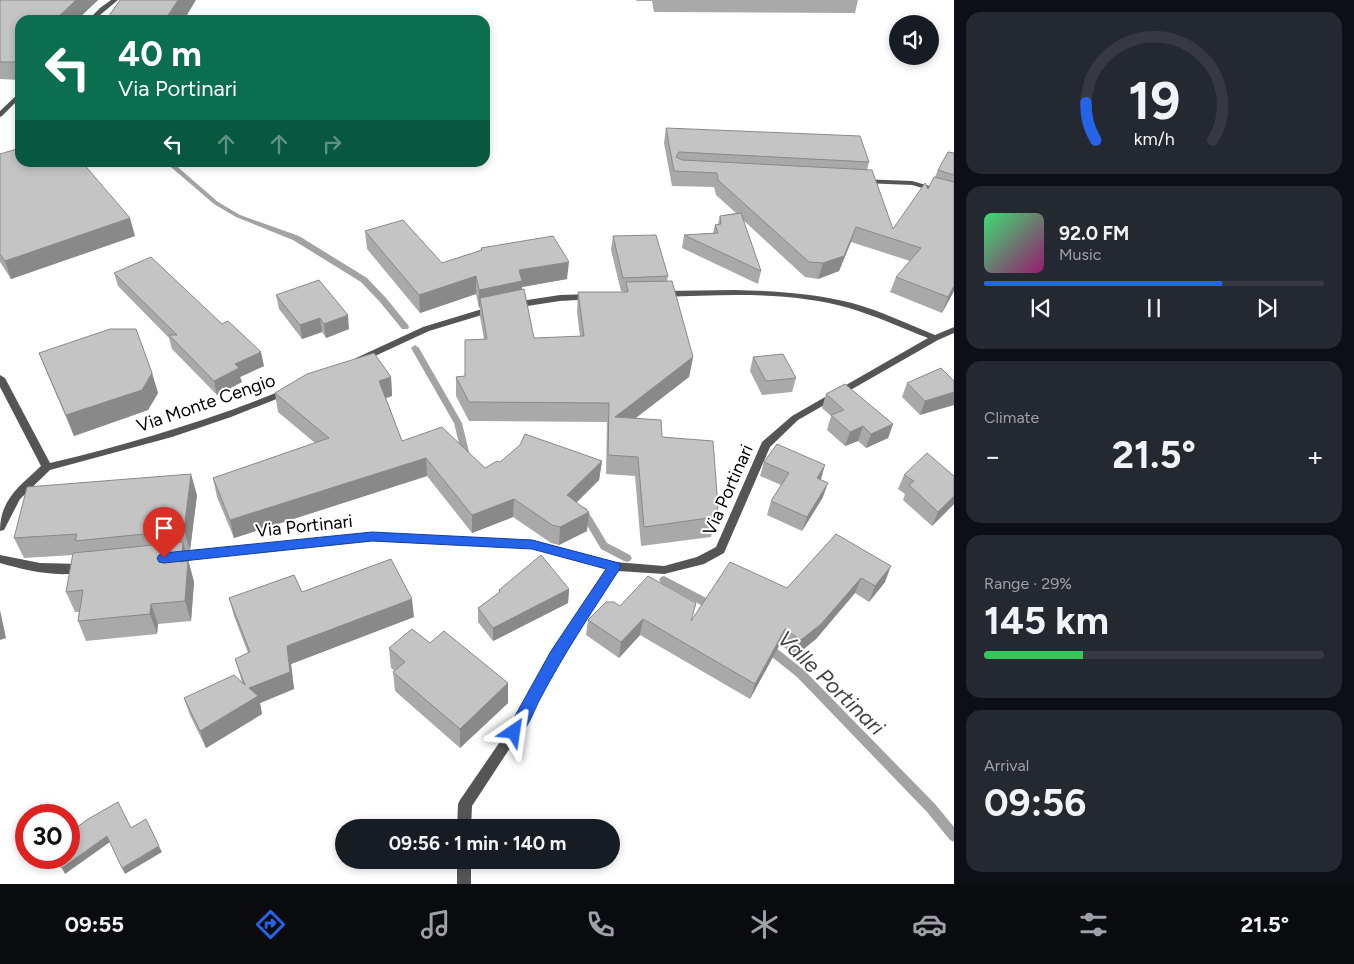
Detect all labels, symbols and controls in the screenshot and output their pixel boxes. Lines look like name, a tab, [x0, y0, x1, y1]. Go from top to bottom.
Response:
map controls	[889, 15, 939, 65]
button: sound	[889, 15, 939, 65]
text: 40 m	[118, 33, 202, 75]
icon: left	[35, 35, 100, 100]
text: 19	[1128, 70, 1180, 132]
text: Via Portinari	[118, 75, 237, 102]
text: km/h	[1134, 128, 1174, 149]
icon: left	[159, 130, 187, 158]
icon: ahead	[212, 130, 240, 158]
icon: ahead	[265, 130, 293, 158]
icon: right	[318, 130, 346, 158]
text: 92.0 FM	[1059, 222, 1129, 245]
text: Music	[1059, 245, 1101, 264]
icon: previous	[1027, 294, 1055, 322]
icon: pause	[1140, 294, 1168, 322]
icon: next	[1253, 294, 1281, 322]
street label: Via Monte Cengio	[134, 369, 278, 437]
text: Climate	[984, 408, 1039, 427]
text: 21.5°	[1112, 432, 1196, 478]
text: −	[984, 439, 1001, 473]
text: +	[1307, 439, 1324, 473]
street label: Via Portinari	[698, 441, 758, 539]
pin	[143, 507, 185, 558]
street label: Via Portinari	[254, 510, 354, 542]
icon: arrive	[150, 514, 178, 542]
text: Range · 29%	[984, 574, 1072, 593]
text: 145 km	[984, 598, 1109, 644]
water label: Valle Portinari	[772, 625, 891, 742]
position arrow	[487, 705, 539, 757]
text: Arrival	[984, 756, 1029, 775]
text: 09:56	[984, 780, 1086, 826]
speed limit sign: 30	[15, 804, 80, 869]
text: 09:56 · 1 min · 140 m	[389, 832, 566, 855]
icon: directions	[253, 907, 288, 942]
icon: music	[418, 907, 453, 942]
icon: phone	[583, 907, 618, 942]
icon: climate	[747, 907, 782, 942]
icon: car	[912, 907, 947, 942]
icon: filters	[1076, 907, 1111, 942]
text: 09:55	[65, 911, 124, 938]
text: 21.5°	[1241, 911, 1289, 938]

